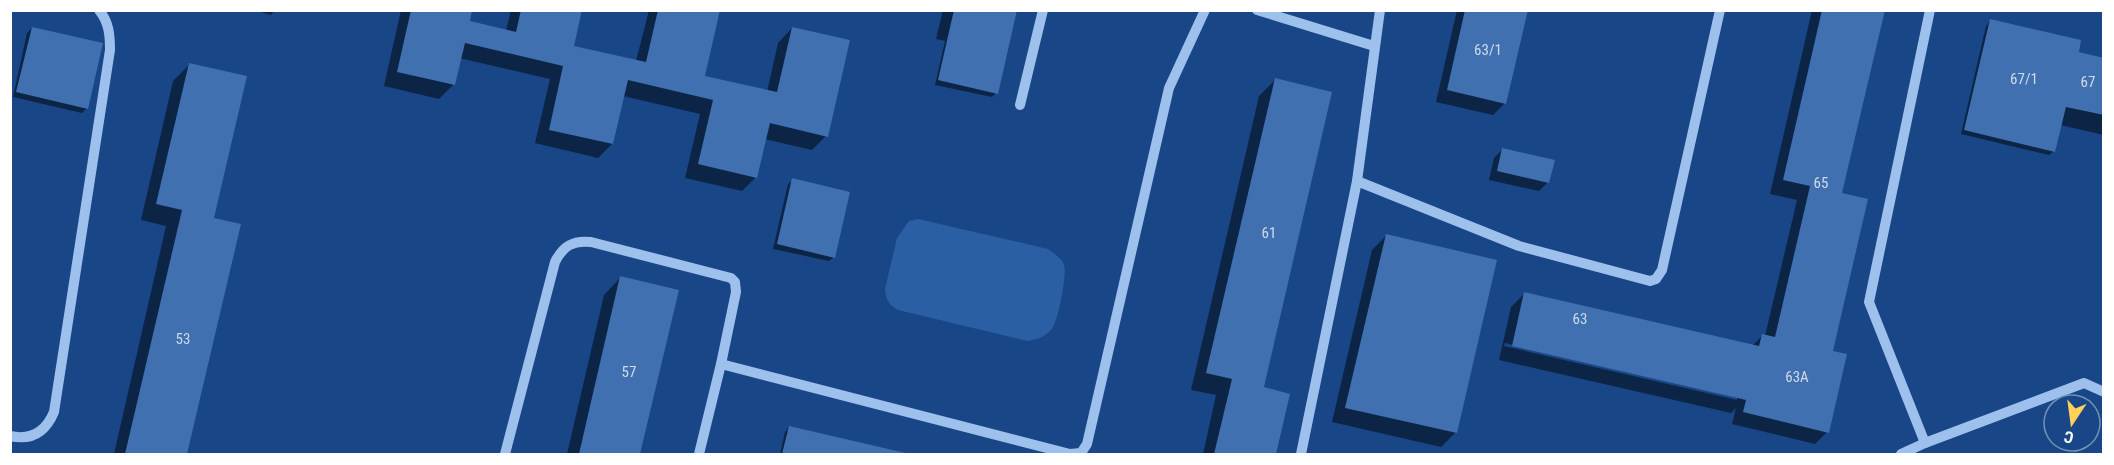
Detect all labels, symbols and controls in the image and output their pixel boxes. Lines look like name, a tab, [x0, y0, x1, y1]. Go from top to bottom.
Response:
house number: 63/1	[1474, 41, 1502, 59]
house number: 67/1	[2010, 70, 2038, 88]
house number: 67	[2081, 73, 2095, 91]
house number: 65	[1814, 174, 1828, 192]
house number: 61	[1262, 224, 1276, 242]
house number: 63	[1573, 310, 1587, 328]
house number: 53	[176, 330, 190, 348]
house number: 57	[622, 363, 636, 381]
house number: 63А	[1785, 368, 1809, 386]
north arrow	[2042, 393, 2102, 453]
text: С	[2062, 427, 2075, 447]

